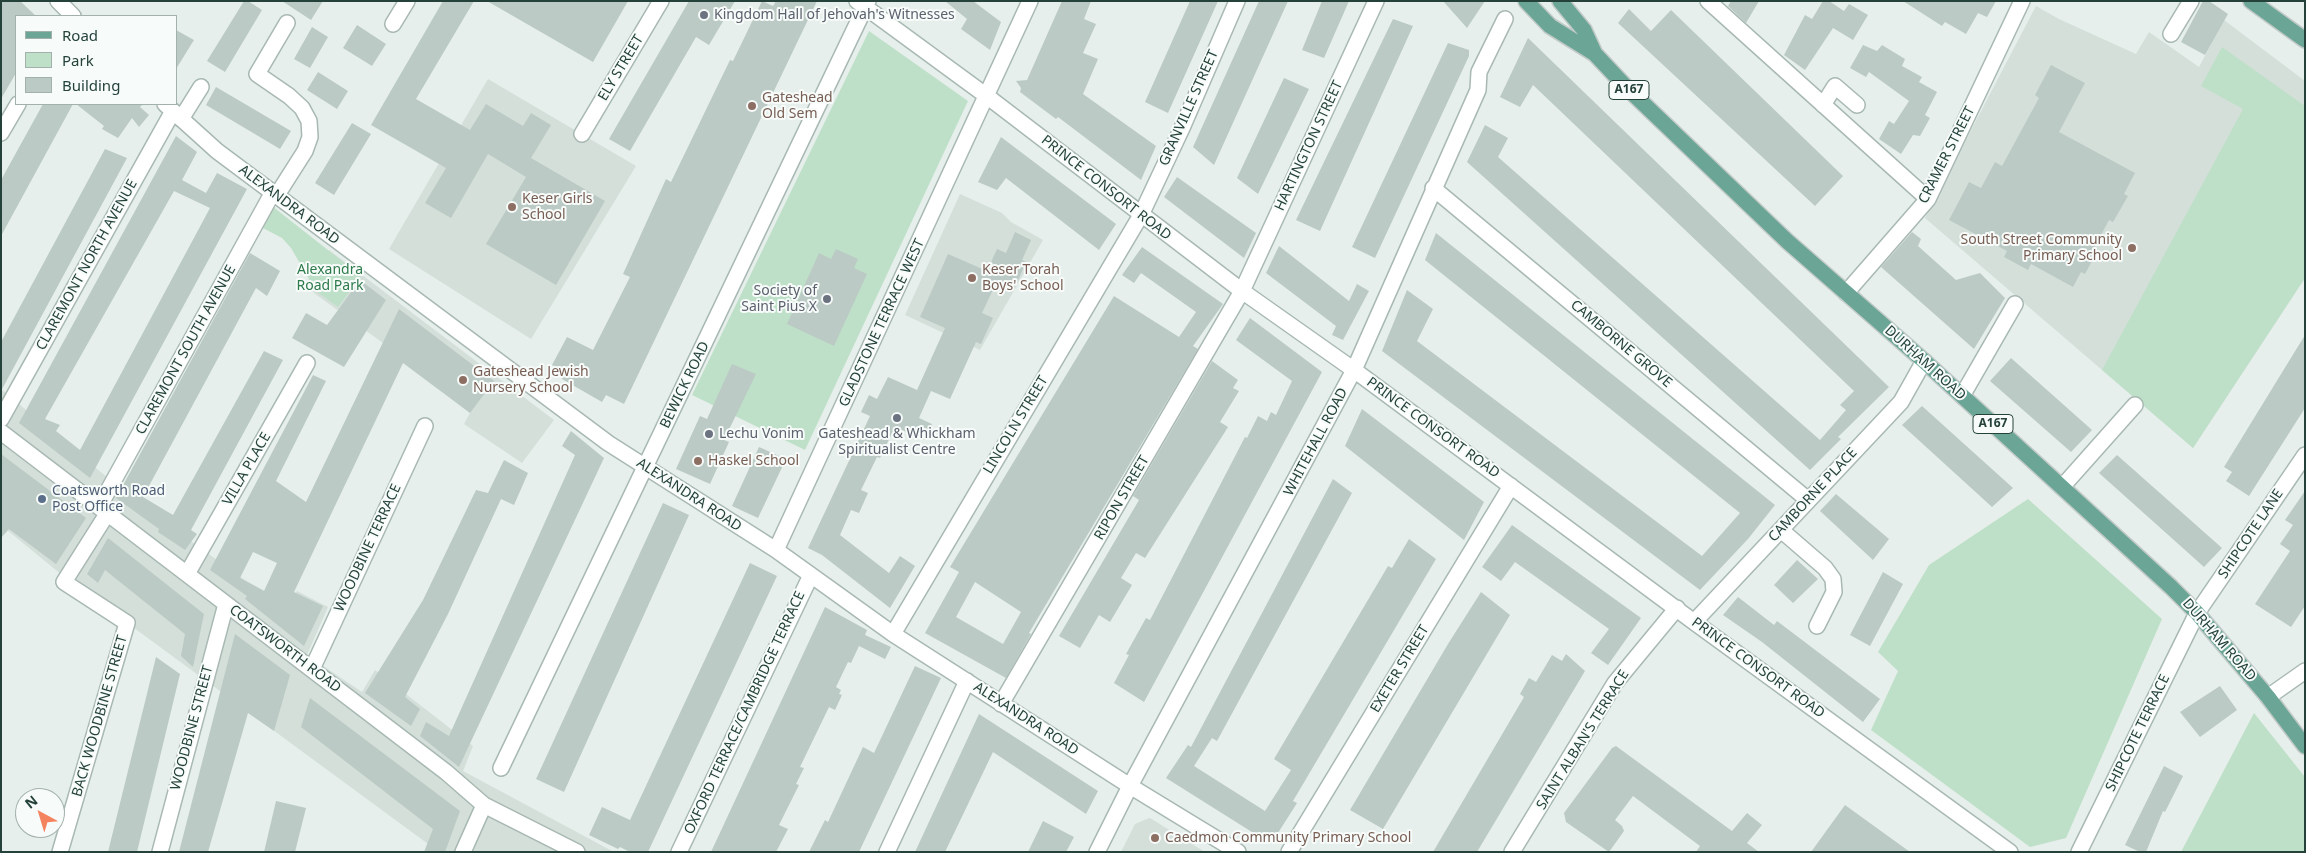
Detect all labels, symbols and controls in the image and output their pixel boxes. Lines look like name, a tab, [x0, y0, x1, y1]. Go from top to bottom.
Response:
place label: Kingdom Hall of Jehovah's Witnesses	[714, 7, 955, 23]
marker: Kingdom Hall of Jehovah's Witnesses	[698, 9, 710, 21]
legend	[15, 15, 178, 105]
text: Road	[62, 25, 98, 45]
street label: ELY STREET	[595, 32, 647, 104]
street label: GRANVILLE STREET	[1156, 47, 1222, 169]
text: Park	[62, 50, 94, 70]
text: Building	[62, 75, 120, 95]
street label: HARTINGTON STREET	[1271, 78, 1347, 214]
road number: A167	[1609, 80, 1649, 100]
place label: Gateshead Old Sem	[762, 90, 833, 122]
marker: Gateshead Old Sem	[746, 100, 758, 112]
street label: CRAMER STREET	[1915, 104, 1979, 206]
street label: PRINCE CONSORT ROAD	[1038, 132, 1174, 244]
street label: ALEXANDRA ROAD	[235, 162, 343, 248]
street label: CLAREMONT NORTH AVENUE	[33, 177, 141, 353]
place label: Keser Girls School	[522, 191, 592, 223]
marker: Keser Girls School	[506, 201, 518, 213]
place label: South Street Community Primary School	[1961, 232, 2122, 264]
street label: GLADSTONE TERRACE WEST	[836, 236, 928, 410]
marker: South Street Community Primary School	[2126, 242, 2138, 254]
street label: CLAREMONT SOUTH AVENUE	[132, 262, 240, 438]
park label: Alexandra Road Park	[297, 262, 363, 294]
place label: Keser Torah Boys' School	[982, 262, 1064, 294]
marker: Keser Torah Boys' School	[966, 272, 978, 284]
place label: Society of Saint Pius X	[741, 283, 817, 316]
marker: Society of Saint Pius X	[821, 293, 833, 305]
street label: CAMBORNE GROVE	[1567, 297, 1675, 391]
street label: DURHAM ROAD	[1881, 322, 1969, 404]
street label: BEWICK ROAD	[657, 339, 713, 431]
place label: Gateshead Jewish Nursery School	[473, 364, 589, 397]
street label: LINCOLN STREET	[980, 373, 1052, 477]
marker: Gateshead Jewish Nursery School	[457, 374, 469, 386]
street label: PRINCE CONSORT ROAD	[1363, 374, 1503, 482]
street label: WHITEHALL ROAD	[1280, 385, 1352, 499]
marker: Gateshead & Whickham Spiritualist Centre	[891, 412, 903, 424]
road number: A167	[1973, 414, 2013, 434]
place label: Lechu Vonim	[719, 426, 804, 442]
place label: Gateshead & Whickham Spiritualist Centre	[818, 426, 976, 458]
marker: Lechu Vonim	[703, 428, 715, 440]
street label: VILLA PLACE	[219, 430, 275, 508]
street label: CAMBORNE PLACE	[1765, 445, 1861, 545]
place label: Haskel School	[708, 453, 799, 469]
street label: RIPON STREET	[1091, 453, 1153, 543]
street label: ALEXANDRA ROAD	[633, 455, 745, 535]
marker: Haskel School	[692, 455, 704, 467]
street label: WOODBINE TERRACE	[331, 481, 405, 615]
place label: Coatsworth Road Post Office	[52, 483, 165, 516]
street label: SHIPCOTE LANE	[2215, 486, 2287, 582]
marker: Coatsworth Road Post Office	[36, 493, 48, 505]
street label: OXFORD TERRACE/CAMBRIDGE TERRACE	[681, 589, 809, 837]
street label: DURHAM ROAD	[2179, 595, 2259, 685]
street label: COATSWORTH ROAD	[226, 602, 344, 696]
street label: PRINCE CONSORT ROAD	[1688, 614, 1828, 722]
street label: EXETER STREET	[1367, 622, 1433, 716]
street label: BACK WOODBINE STREET	[69, 633, 131, 799]
street label: WOODBINE STREET	[167, 664, 217, 792]
street label: SAINT ALBAN'S TERRACE	[1533, 667, 1633, 813]
street label: SHIPCOTE TERRACE	[2102, 672, 2174, 794]
street label: ALEXANDRA ROAD	[970, 679, 1082, 759]
north arrow	[15, 788, 65, 838]
text: N	[20, 791, 41, 813]
place label: Caedmon Community Primary School	[1165, 830, 1411, 846]
marker: Caedmon Community Primary School	[1149, 832, 1161, 844]

